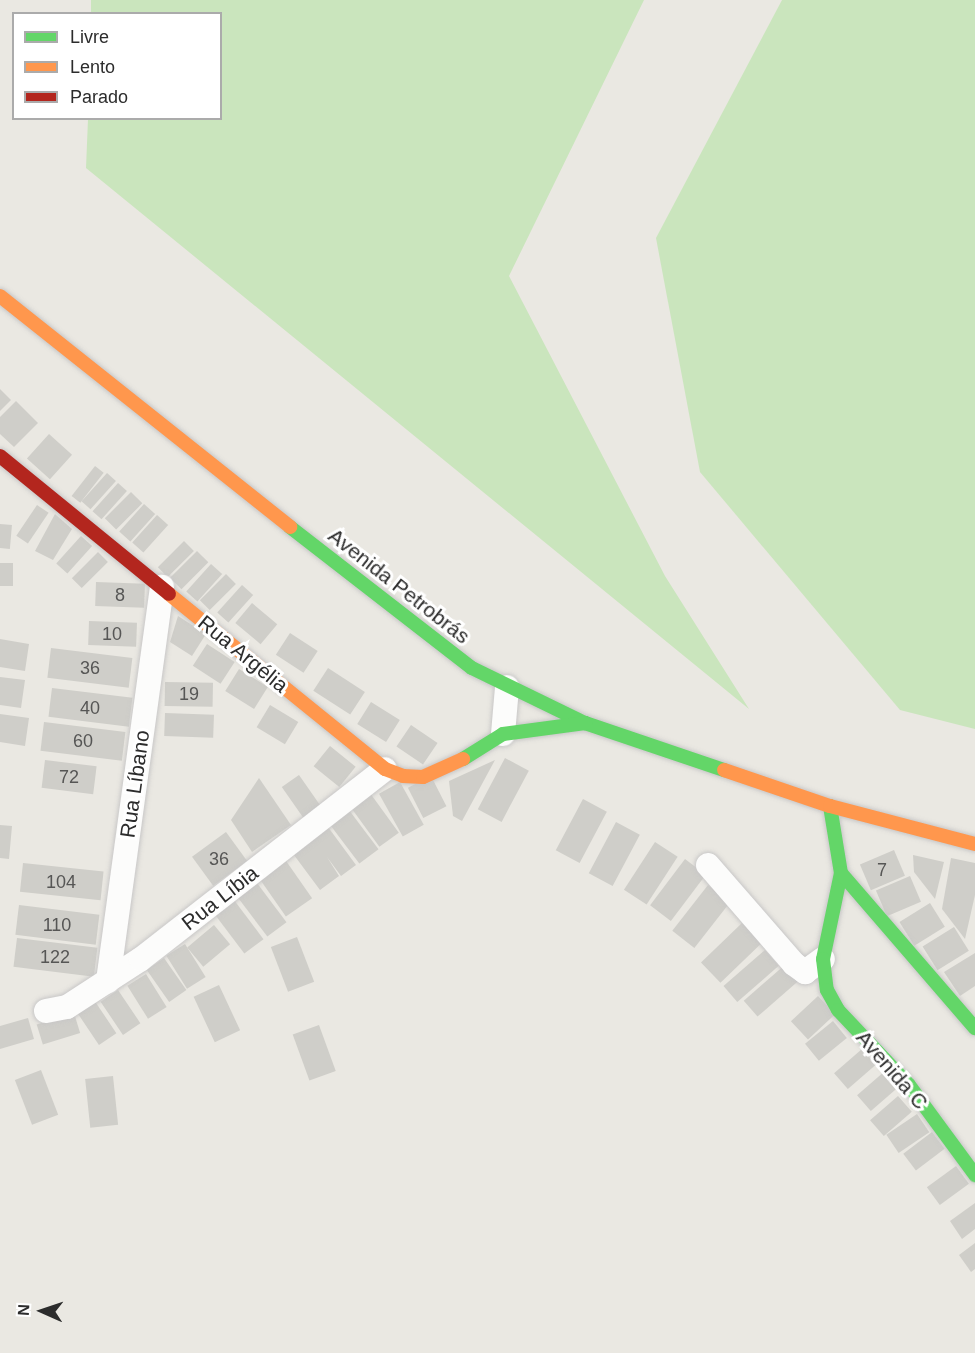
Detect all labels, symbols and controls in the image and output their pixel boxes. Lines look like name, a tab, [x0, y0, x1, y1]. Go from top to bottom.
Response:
legend	[12, 12, 222, 120]
text: Livre	[70, 27, 109, 47]
text: Lento	[70, 57, 115, 77]
text: Parado	[70, 87, 128, 107]
street label: Avenida Petrobrás	[323, 523, 475, 649]
house number: 8	[115, 584, 125, 606]
street label: Rua Argélia	[192, 610, 294, 698]
house number: 10	[102, 623, 122, 645]
house number: 36	[80, 657, 100, 679]
house number: 19	[179, 683, 199, 705]
house number: 40	[80, 697, 100, 719]
street label: Rua Líbano	[115, 728, 155, 840]
house number: 60	[73, 730, 93, 752]
house number: 72	[59, 766, 79, 788]
house number: 36	[209, 848, 229, 870]
house number: 7	[877, 859, 887, 881]
street label: Rua Líbia	[177, 860, 263, 936]
house number: 104	[46, 871, 76, 893]
house number: 110	[43, 914, 71, 936]
house number: 122	[40, 946, 70, 968]
street label: Avenida C	[851, 1025, 933, 1115]
north arrow	[12, 1281, 72, 1341]
text: N	[15, 1304, 32, 1316]

